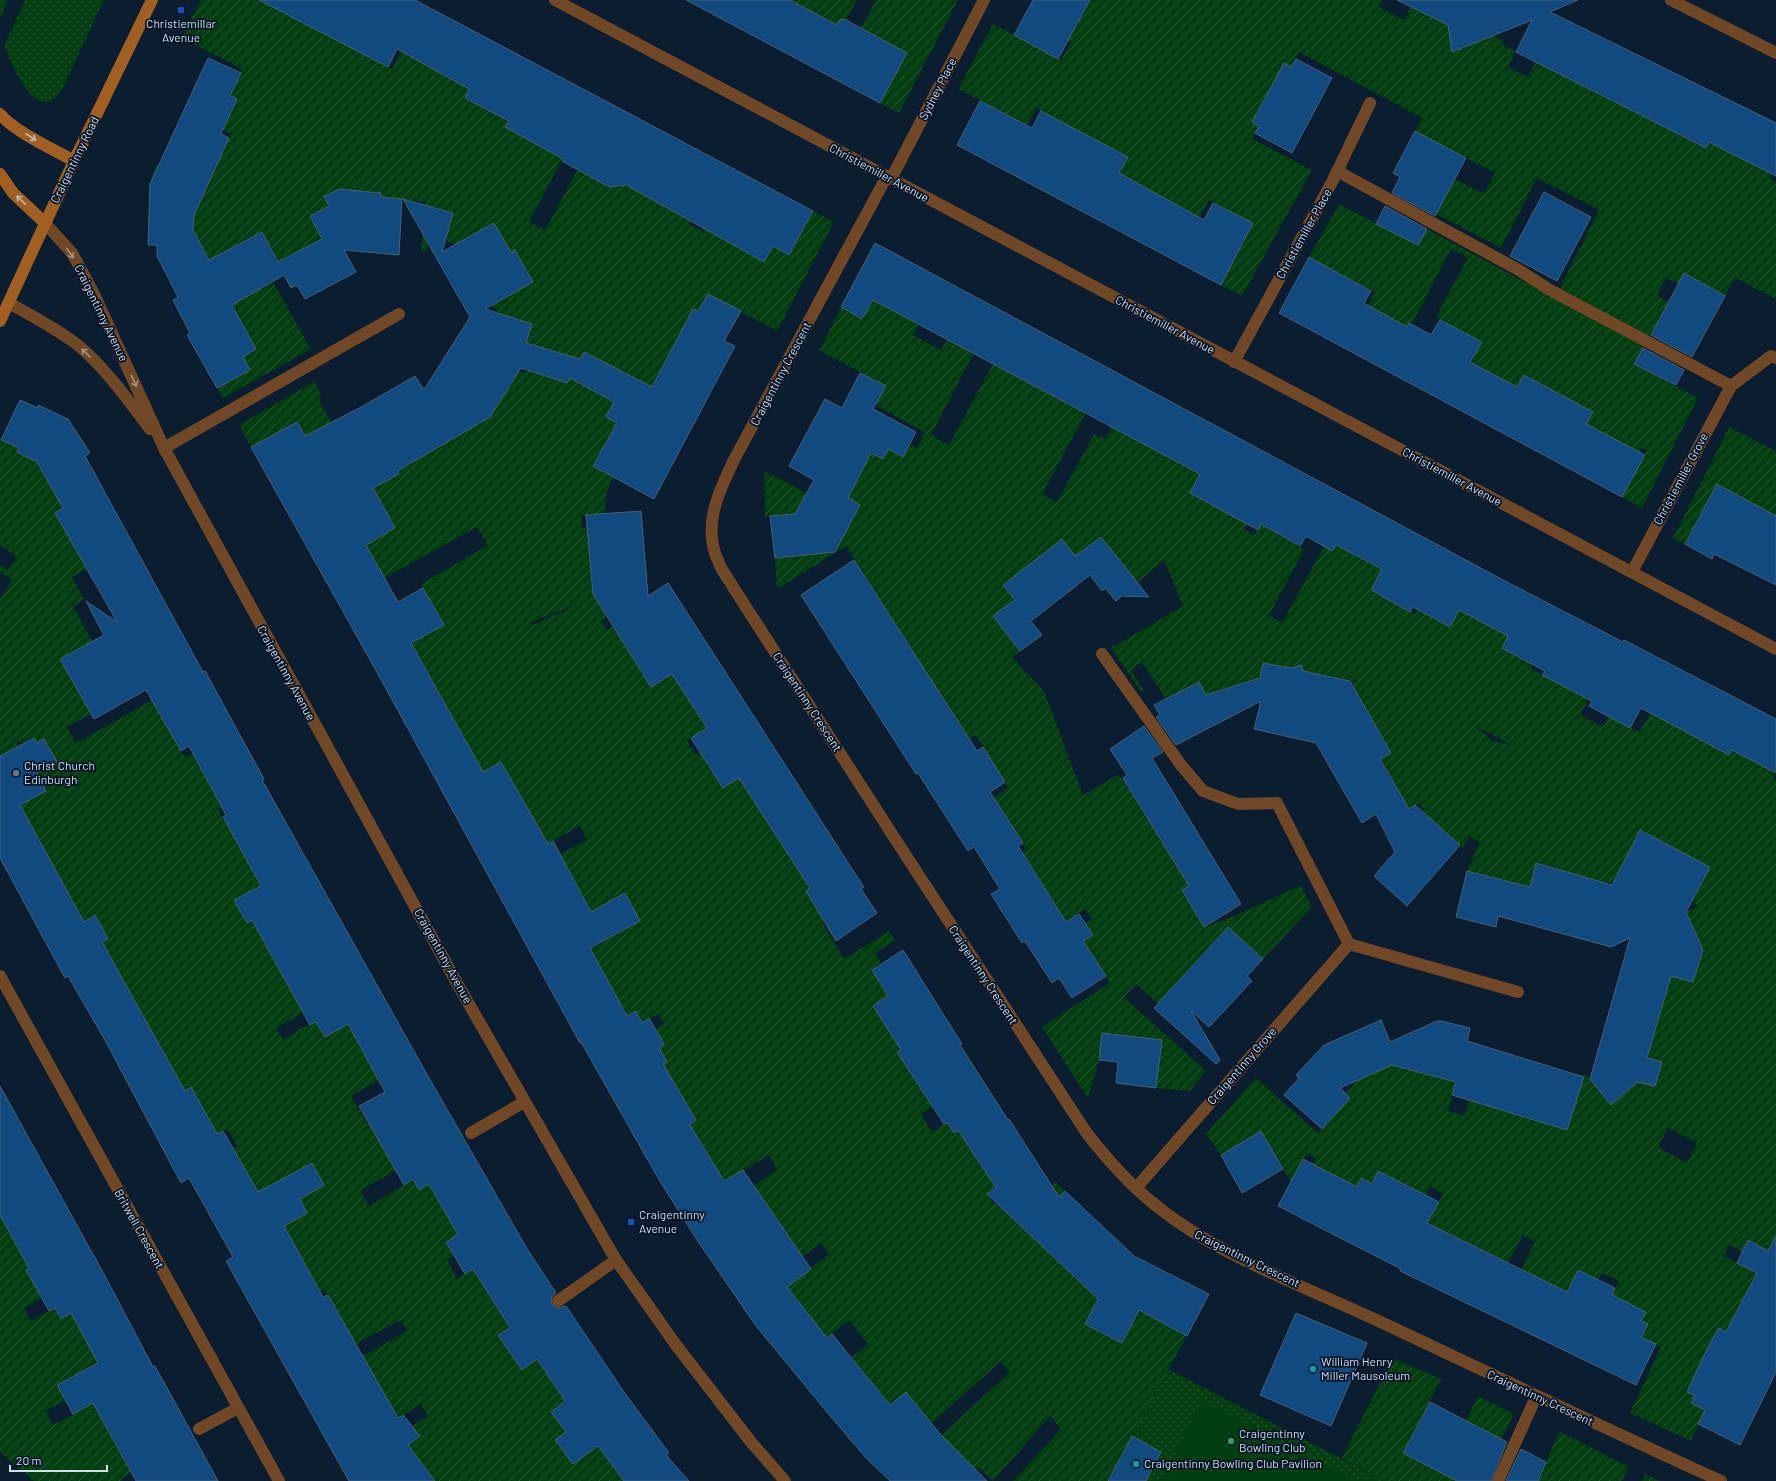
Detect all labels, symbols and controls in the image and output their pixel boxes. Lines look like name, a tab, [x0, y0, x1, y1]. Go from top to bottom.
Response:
marker: Christiemillar Avenue	[176, 5, 186, 15]
place label: Christiemillar Avenue	[146, 16, 217, 44]
street label: Sydney Place	[915, 55, 959, 122]
street label: Craigentinny Road	[47, 114, 101, 205]
one-way arrow	[25, 133, 36, 141]
street label: Christiemiller Avenue	[827, 140, 932, 204]
street label: Christiemiller Place	[1273, 186, 1334, 281]
one-way arrow	[16, 195, 26, 205]
one-way arrow	[66, 247, 74, 258]
street label: Craigentinny Avenue	[72, 262, 132, 363]
street label: Christiemiller Avenue	[1113, 292, 1218, 356]
street label: Craigentinny Crescent	[747, 319, 813, 428]
one-way arrow	[81, 348, 91, 358]
one-way arrow	[131, 375, 138, 387]
street label: Christiemiller Grove	[1650, 430, 1710, 527]
street label: Christiemiller Avenue	[1400, 444, 1505, 508]
street label: Craigentinny Avenue	[255, 623, 319, 722]
street label: Craigentinny Crescent	[771, 649, 845, 754]
place label: Christ Church Edinburgh	[24, 758, 95, 786]
marker: Christ Church Edinburgh	[11, 768, 21, 778]
street label: Craigentinny Avenue	[412, 906, 476, 1005]
street label: Craigentinny Crescent	[947, 922, 1021, 1027]
street label: Craigentinny Grove	[1204, 1024, 1279, 1107]
street label: Britwell Crescent	[112, 1186, 168, 1271]
place label: Craigentinny Avenue	[639, 1207, 705, 1235]
marker: Craigentinny Avenue	[626, 1217, 636, 1227]
street label: Craigentinny Crescent	[1193, 1227, 1302, 1290]
place label: William Henry Miller Mausoleum	[1321, 1354, 1410, 1382]
marker: William Henry Miller Mausoleum	[1308, 1364, 1318, 1374]
street label: Craigentinny Crescent	[1485, 1366, 1596, 1428]
place label: Craigentinny Bowling Club	[1239, 1426, 1306, 1454]
marker: Craigentinny Bowling Club	[1226, 1436, 1236, 1446]
scale bar	[10, 1447, 107, 1473]
text: 20 m	[16, 1453, 42, 1467]
place label: Craigentinny Bowling Club Pavilion	[1144, 1456, 1322, 1470]
marker: Craigentinny Bowling Club Pavilion	[1131, 1459, 1141, 1469]

